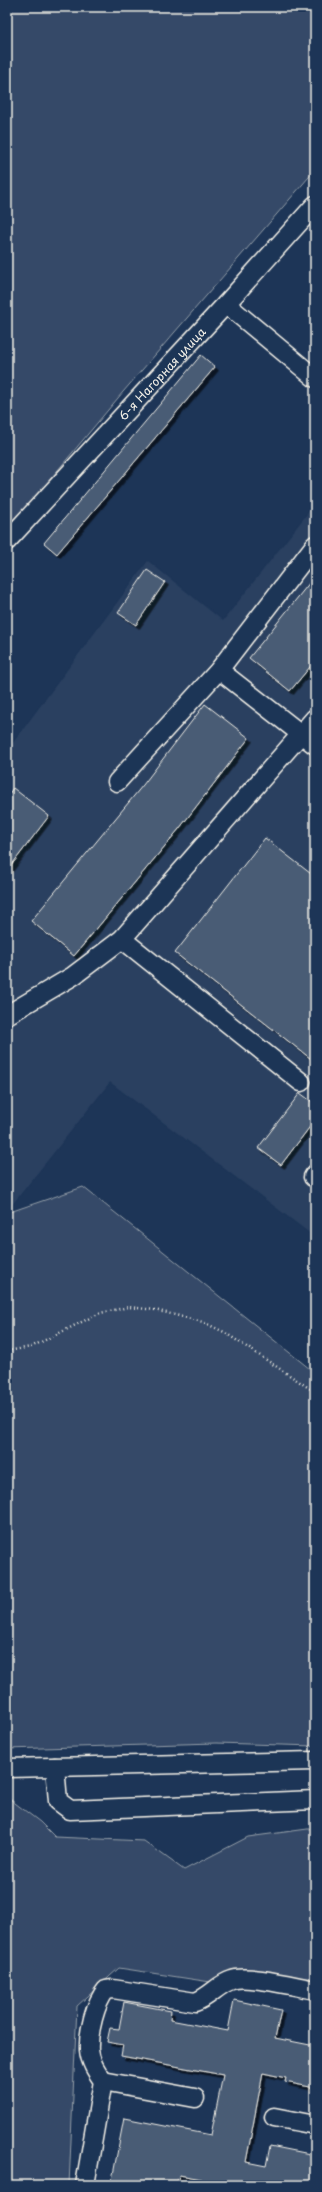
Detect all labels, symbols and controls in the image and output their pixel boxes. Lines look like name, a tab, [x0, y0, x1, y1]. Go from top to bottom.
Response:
street label: 6-я Нагорная улица	[114, 323, 210, 424]

